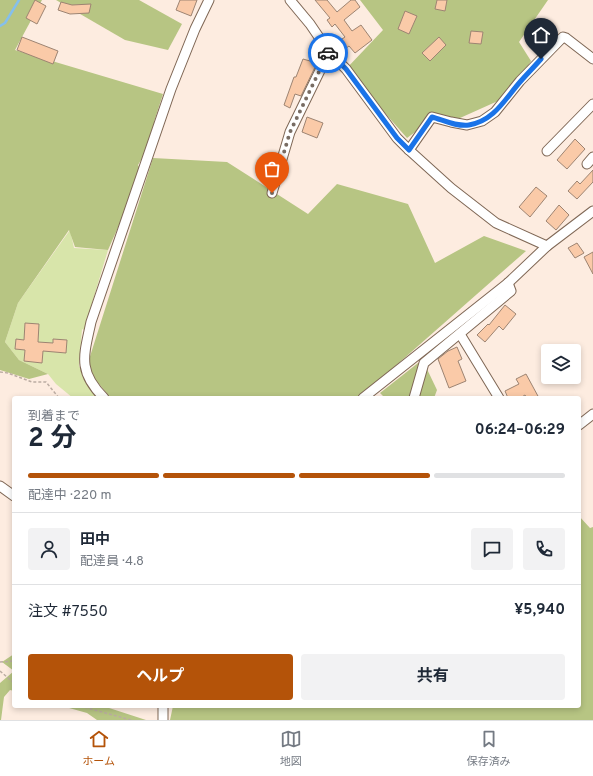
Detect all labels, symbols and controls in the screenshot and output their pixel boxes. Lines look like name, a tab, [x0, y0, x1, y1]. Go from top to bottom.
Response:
pin	[524, 18, 558, 59]
icon: home	[530, 24, 552, 46]
courier	[308, 33, 348, 73]
icon: car	[317, 42, 339, 64]
pin	[255, 152, 289, 193]
icon: bag	[261, 158, 283, 180]
map controls	[541, 344, 581, 384]
button: layers	[541, 344, 581, 384]
text: 到着まで	[28, 409, 80, 425]
text: 06:24–06:29	[475, 421, 565, 440]
text: 2 分	[28, 423, 76, 456]
text: 配達中 · 220 m	[28, 488, 111, 504]
button: person	[28, 528, 70, 570]
button: chat	[471, 528, 513, 570]
button: phone	[523, 528, 565, 570]
text: 田中	[80, 531, 110, 550]
text: 配達員 · 4.8	[80, 554, 144, 570]
text: ¥5,940	[514, 601, 565, 620]
text: 注文 #7550	[28, 603, 108, 622]
button: ヘルプ	[28, 654, 293, 700]
button: 共有	[301, 654, 565, 700]
tab: ホーム	[82, 728, 115, 769]
tab: 地図	[280, 728, 302, 769]
tab: 保存済み	[467, 728, 511, 769]

